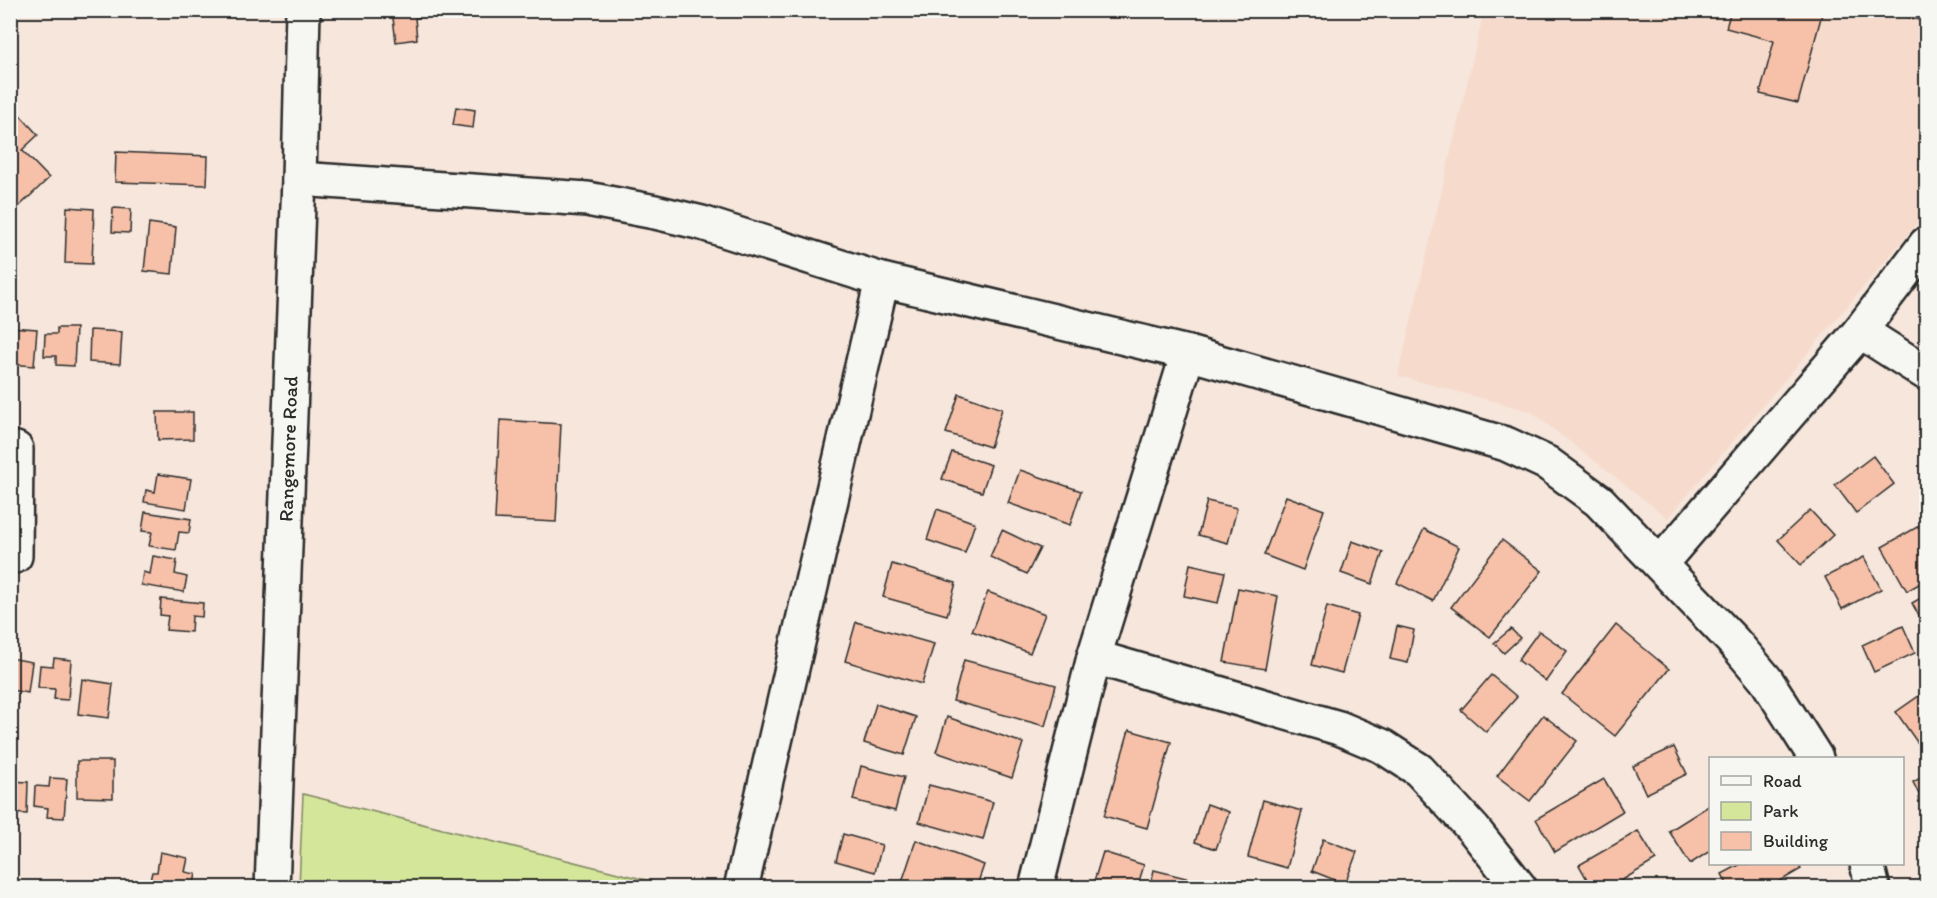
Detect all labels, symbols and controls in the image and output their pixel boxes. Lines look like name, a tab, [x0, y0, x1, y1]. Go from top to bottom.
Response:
street label: Rangemore Road	[273, 375, 303, 522]
legend	[1709, 757, 1904, 865]
text: Road	[1763, 770, 1802, 792]
text: Park	[1763, 800, 1798, 822]
text: Building	[1763, 830, 1829, 852]

